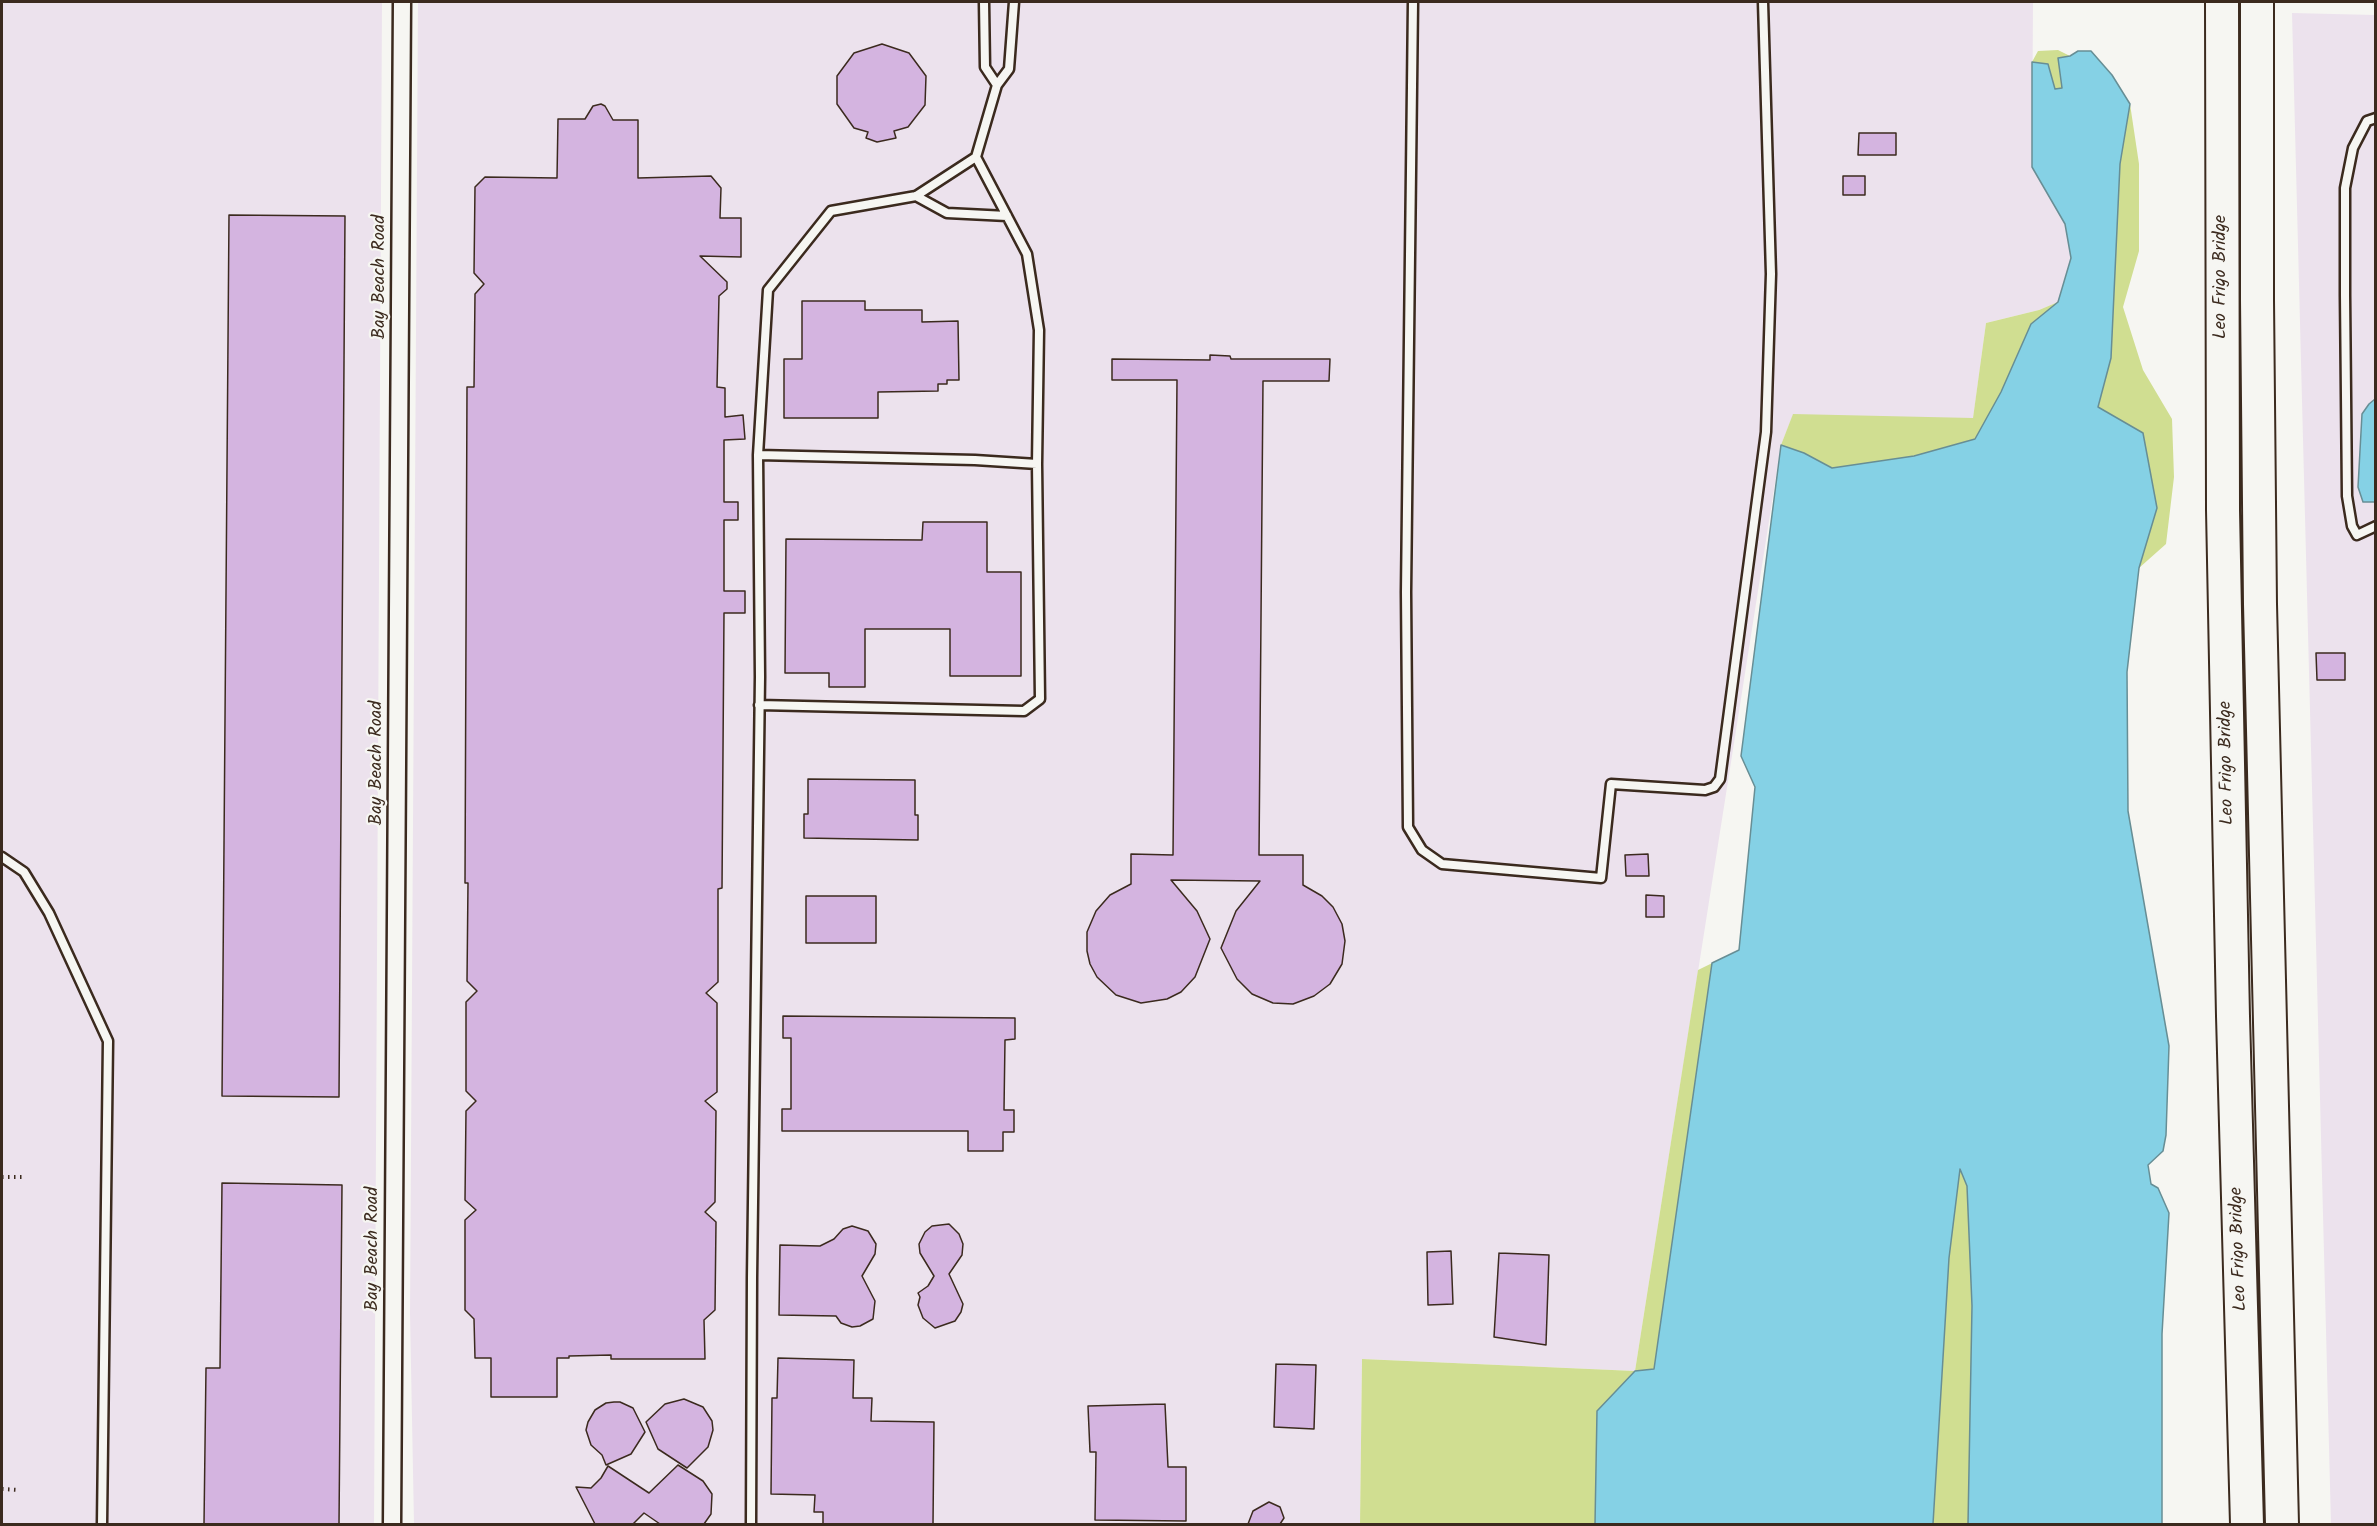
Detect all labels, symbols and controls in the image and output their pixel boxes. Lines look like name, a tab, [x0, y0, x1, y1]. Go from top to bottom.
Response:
street label: Bay Beach Road	[370, 215, 392, 339]
street label: Leo Frigo Bridge	[2211, 215, 2233, 339]
street label: Bay Beach Road	[367, 701, 389, 825]
street label: Leo Frigo Bridge	[2216, 701, 2240, 825]
street label: Bay Beach Road	[363, 1187, 385, 1311]
street label: Leo Frigo Bridge	[2227, 1187, 2253, 1311]

